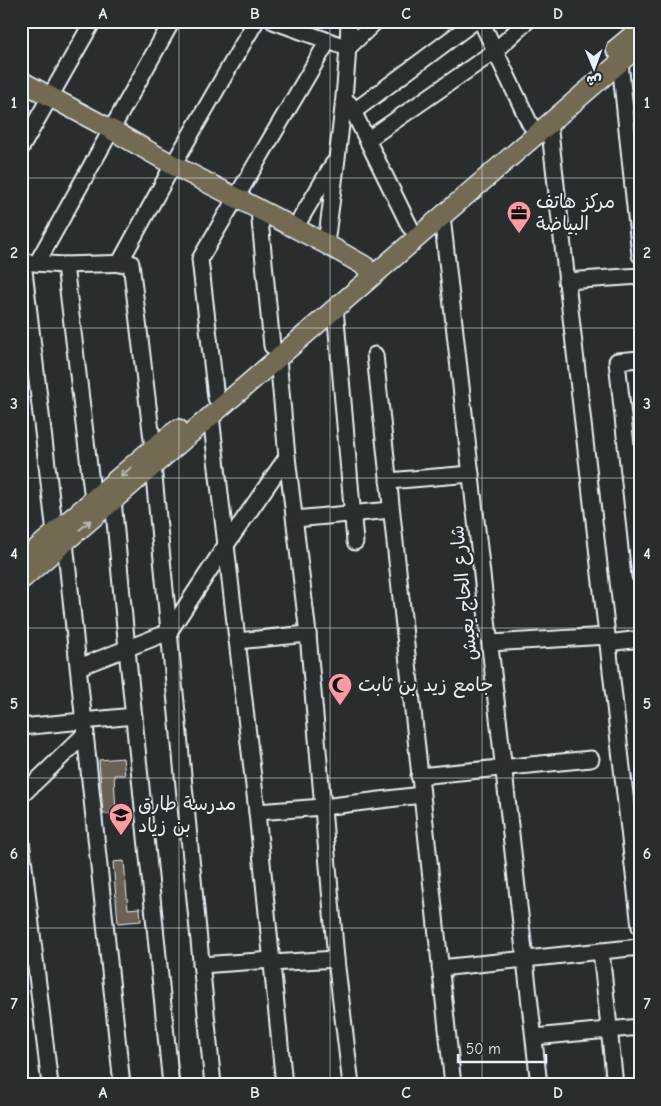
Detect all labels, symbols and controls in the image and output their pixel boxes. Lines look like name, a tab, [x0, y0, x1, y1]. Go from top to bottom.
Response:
text: A	[99, 5, 108, 23]
text: B	[250, 5, 260, 23]
text: C	[401, 5, 411, 23]
text: D	[553, 5, 563, 23]
north arrow	[568, 42, 618, 92]
text: ش	[586, 72, 602, 89]
text: 1	[11, 94, 17, 112]
text: 1	[644, 94, 650, 112]
place label: مركز هاتف البياضة	[536, 191, 615, 235]
office icon: مركز هاتف البياضة	[506, 200, 532, 234]
text: 2	[10, 244, 18, 262]
text: 2	[643, 244, 651, 262]
text: 3	[10, 395, 18, 413]
text: 3	[643, 395, 651, 413]
one-way arrow	[119, 466, 132, 478]
one-way arrow	[78, 520, 91, 531]
street label: شارع الحاج يعيش	[446, 524, 484, 662]
text: 4	[10, 545, 18, 563]
text: 4	[643, 545, 651, 563]
mosque icon: جامع زيد بن ثابت	[327, 672, 353, 706]
place label: جامع زيد بن ثابت	[358, 674, 494, 698]
text: 5	[10, 695, 18, 713]
text: 5	[643, 695, 651, 713]
place label: مدرسة طارق بن زياد	[138, 793, 236, 837]
school or university icon: مدرسة طارق بن زياد	[108, 802, 134, 836]
text: 6	[10, 845, 18, 863]
text: 6	[643, 845, 651, 863]
text: 7	[10, 995, 18, 1013]
text: 7	[643, 995, 651, 1013]
scale bar	[458, 1031, 546, 1063]
text: 50 m	[466, 1040, 501, 1058]
text: A	[99, 1084, 108, 1102]
text: B	[250, 1084, 260, 1102]
text: C	[401, 1084, 411, 1102]
text: D	[553, 1084, 563, 1102]

